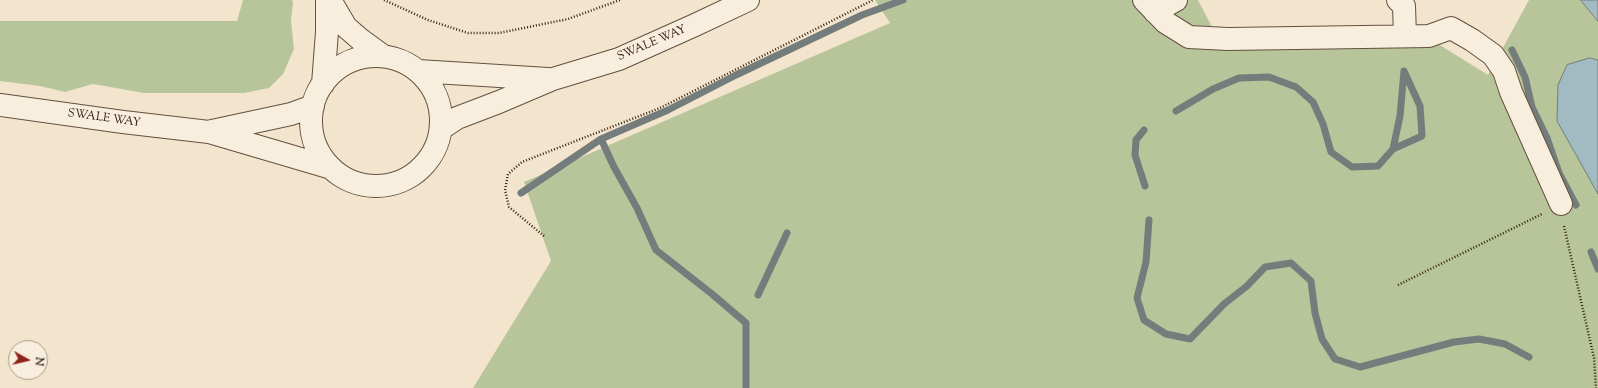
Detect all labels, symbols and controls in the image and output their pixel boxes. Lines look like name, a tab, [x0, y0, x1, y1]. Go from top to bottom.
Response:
street label: SWALE WAY	[615, 23, 689, 65]
street label: SWALE WAY	[67, 107, 141, 131]
north arrow	[8, 340, 48, 380]
text: N	[30, 356, 47, 367]

